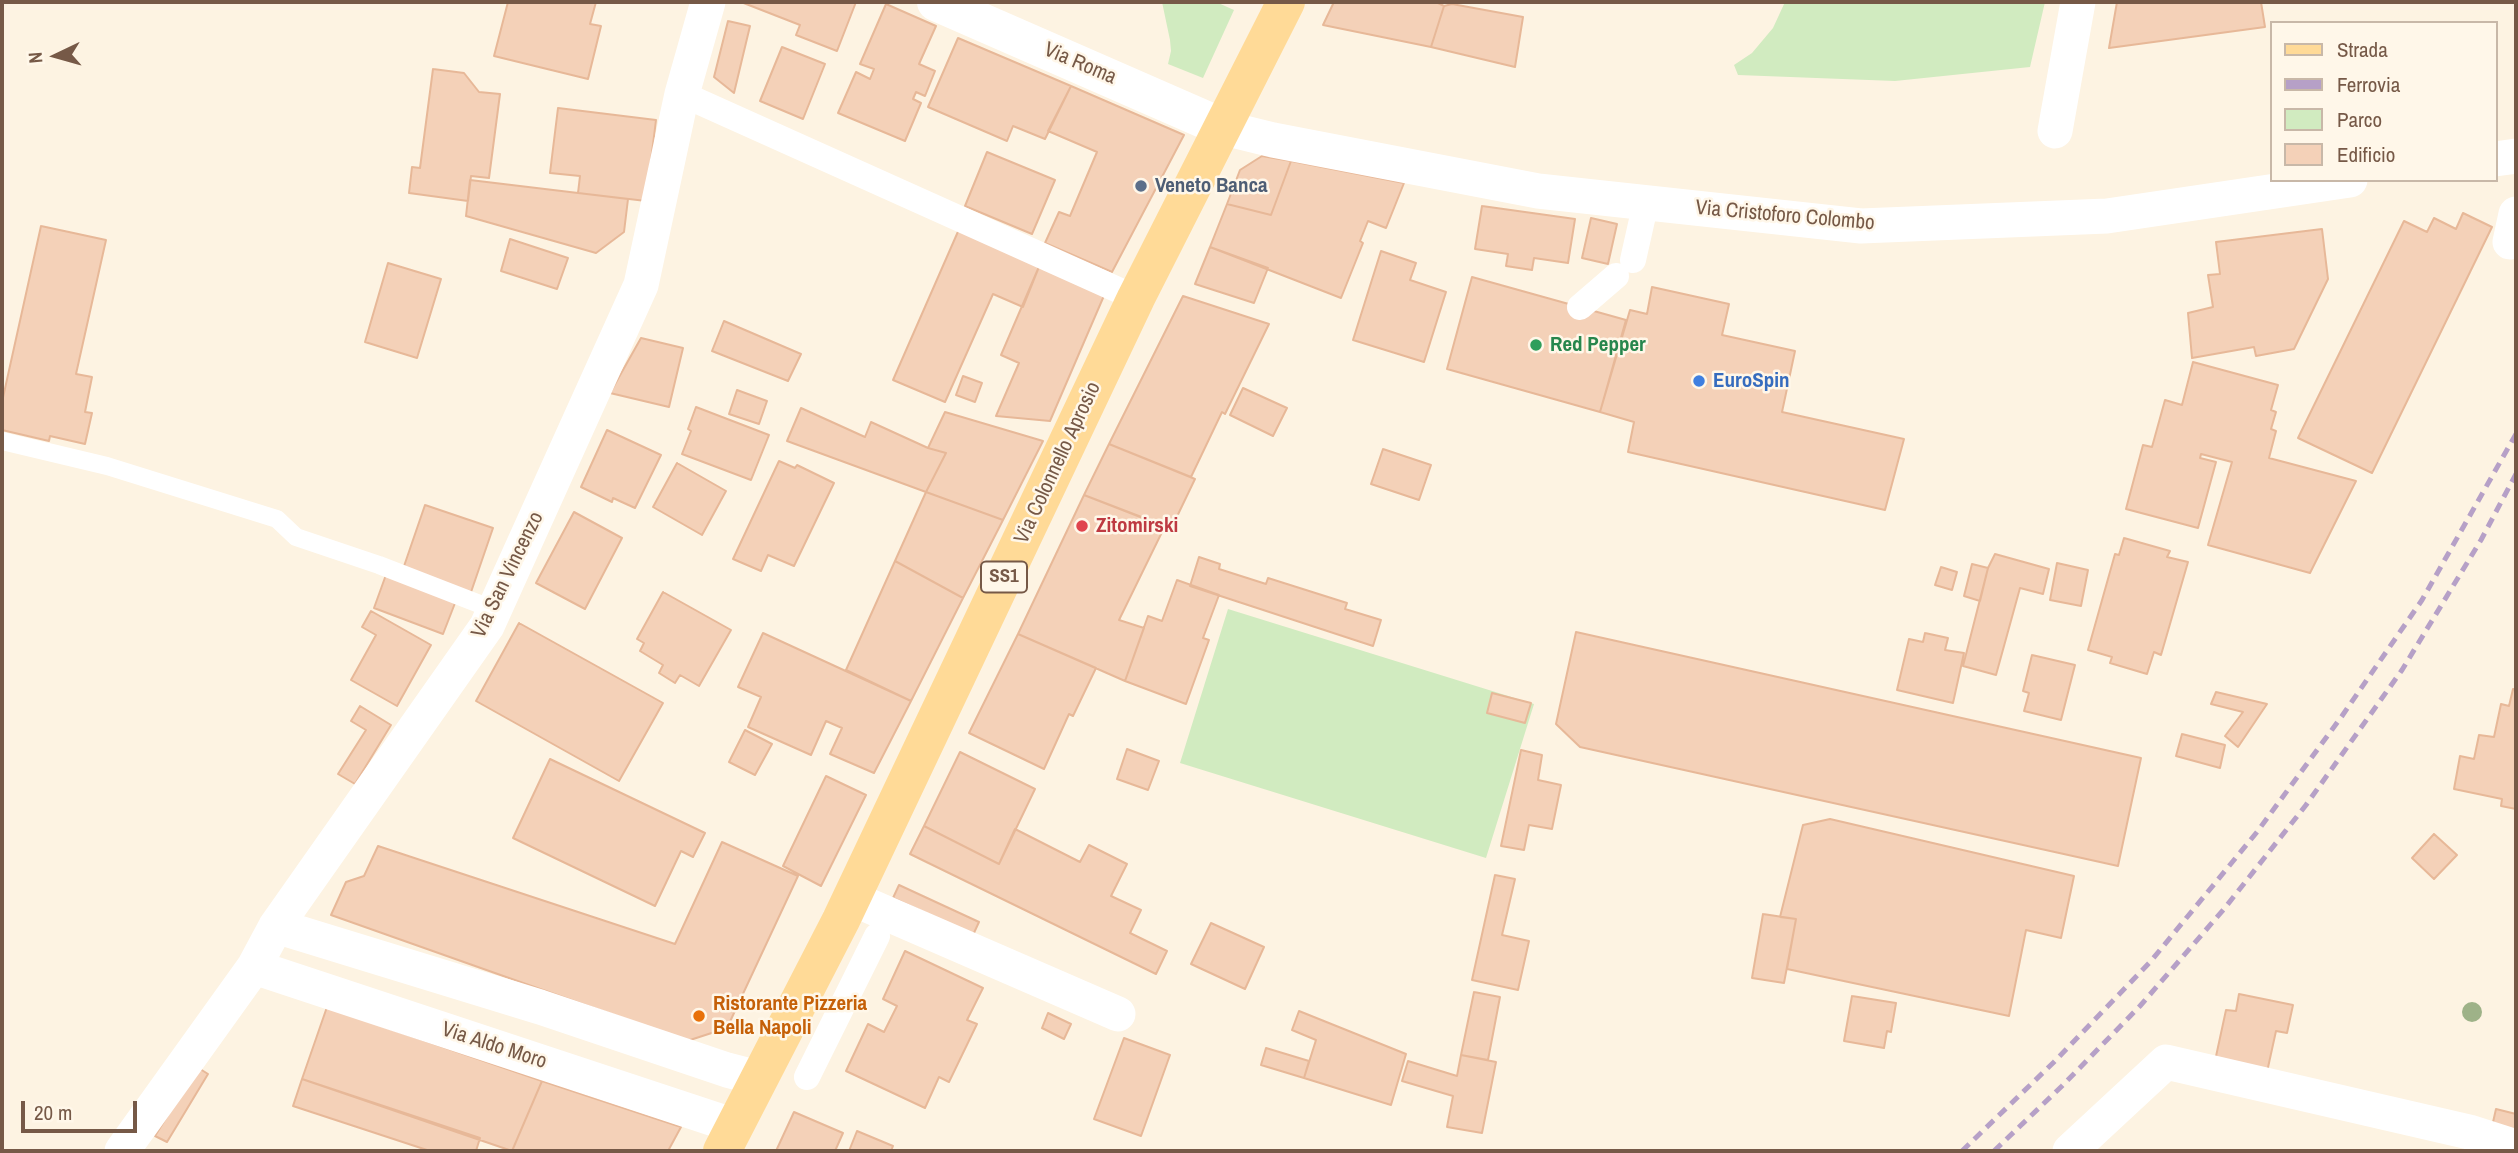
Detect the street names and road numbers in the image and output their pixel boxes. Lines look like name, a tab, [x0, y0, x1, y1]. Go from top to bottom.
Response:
street label: Via Roma	[1040, 38, 1120, 90]
street label: Via Cristoforo Colombo	[1694, 196, 1876, 236]
street label: Via Colonnello Aprosio	[1009, 378, 1107, 548]
street label: Via San Vincenzo	[467, 508, 549, 642]
road number: SS1	[981, 562, 1027, 592]
street label: Via Aldo Moro	[438, 1017, 550, 1075]

